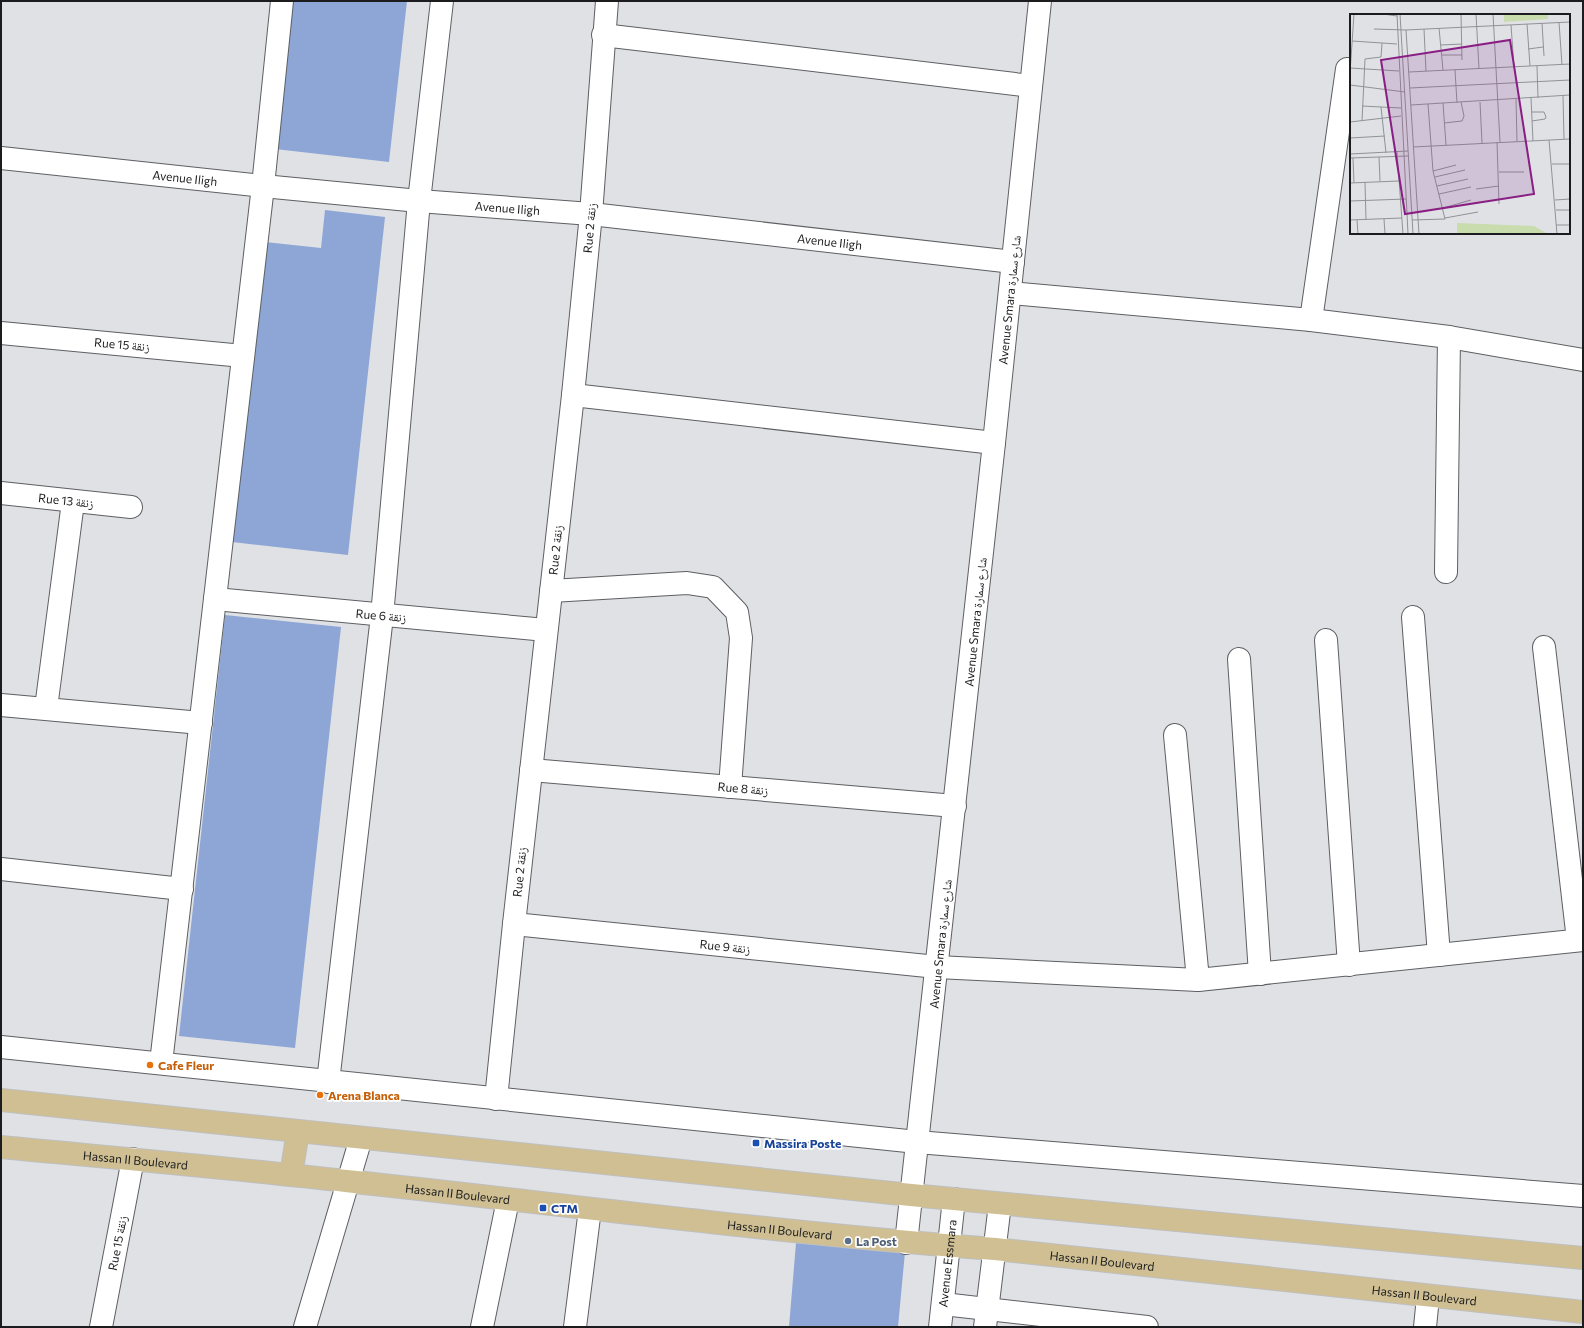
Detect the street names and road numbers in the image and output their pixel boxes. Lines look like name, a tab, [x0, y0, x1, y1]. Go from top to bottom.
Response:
street label: Avenue Iligh	[152, 167, 218, 188]
street label: Avenue Iligh	[474, 198, 541, 217]
street label: Rue 2 زنقة	[580, 202, 598, 254]
street label: Avenue Iligh	[797, 231, 863, 252]
street label: Avenue Smara شارع سمارة	[995, 235, 1025, 366]
street label: Rue 15 زنقة	[94, 335, 151, 353]
street label: Rue 13 زنقة	[38, 490, 95, 510]
street label: Rue 2 زنقة	[545, 524, 565, 576]
street label: Avenue Smara شارع سمارة	[961, 557, 991, 688]
street label: Rue 6 زنقة	[355, 606, 407, 624]
street label: Rue 8 زنقة	[717, 779, 769, 797]
street label: Rue 2 زنقة	[509, 846, 529, 898]
street label: Avenue Smara شارع سمارة	[926, 879, 956, 1010]
street label: Rue 9 زنقة	[699, 936, 751, 956]
street label: Hassan II Boulevard	[82, 1148, 189, 1172]
street label: Hassan II Boulevard	[404, 1180, 511, 1206]
street label: Rue 15 زنقة	[105, 1214, 129, 1272]
street label: Hassan II Boulevard	[726, 1217, 833, 1242]
street label: Avenue Essmara	[935, 1219, 959, 1308]
street label: Hassan II Boulevard	[1049, 1248, 1155, 1273]
street label: Hassan II Boulevard	[1371, 1282, 1478, 1308]

